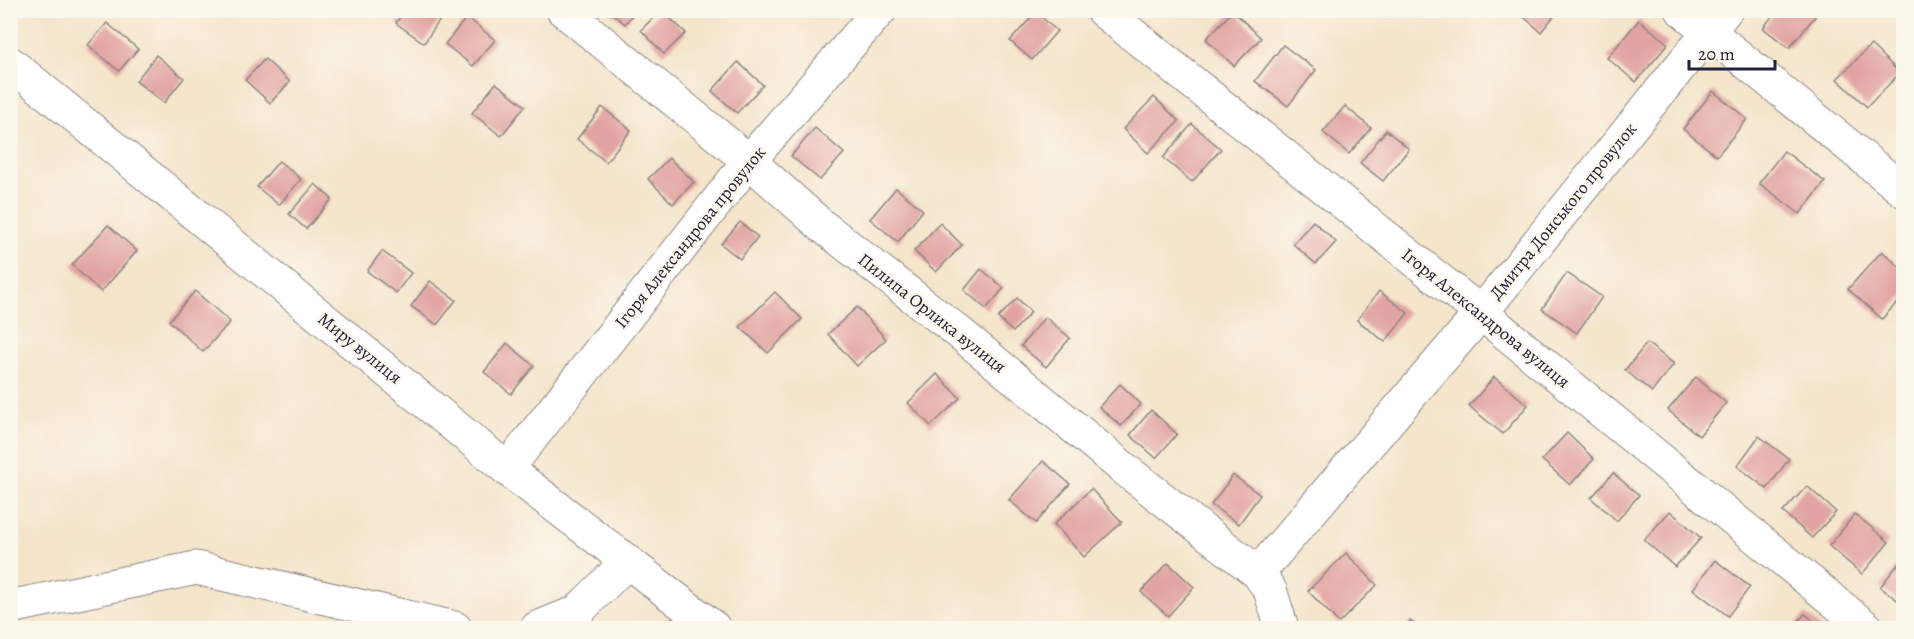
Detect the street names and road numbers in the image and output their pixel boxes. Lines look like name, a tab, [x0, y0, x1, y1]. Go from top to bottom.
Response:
street label: Дмитра Донського провулок	[1484, 117, 1642, 305]
street label: Ігоря Александрова провулок	[609, 141, 771, 333]
street label: Ігоря Александрова вулиця	[1397, 243, 1575, 393]
street label: Пилипа Орлика вулиця	[853, 248, 1011, 378]
street label: Миру вулиця	[313, 307, 407, 389]

